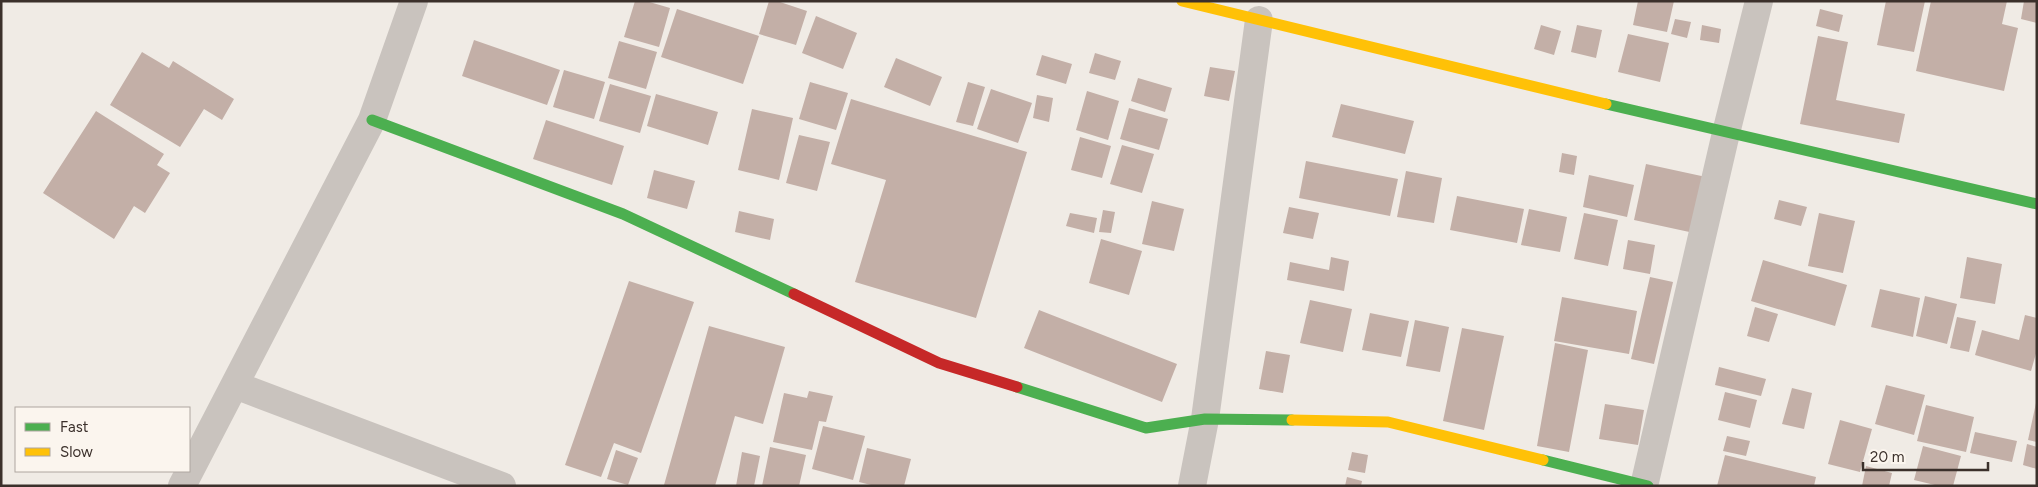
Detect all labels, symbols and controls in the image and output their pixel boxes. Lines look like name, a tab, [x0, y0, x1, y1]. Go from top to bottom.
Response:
legend	[15, 407, 190, 472]
text: Fast	[60, 418, 89, 436]
scale bar	[1863, 440, 1988, 472]
text: Slow	[60, 443, 93, 461]
text: 20 m	[1870, 448, 1904, 466]

